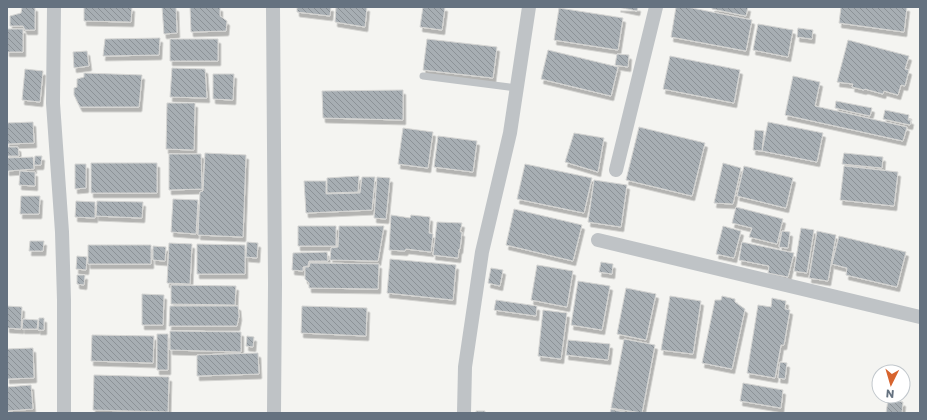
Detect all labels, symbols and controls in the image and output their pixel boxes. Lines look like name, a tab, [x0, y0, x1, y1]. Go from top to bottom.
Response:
north arrow	[871, 364, 911, 404]
text: N	[885, 386, 895, 402]

